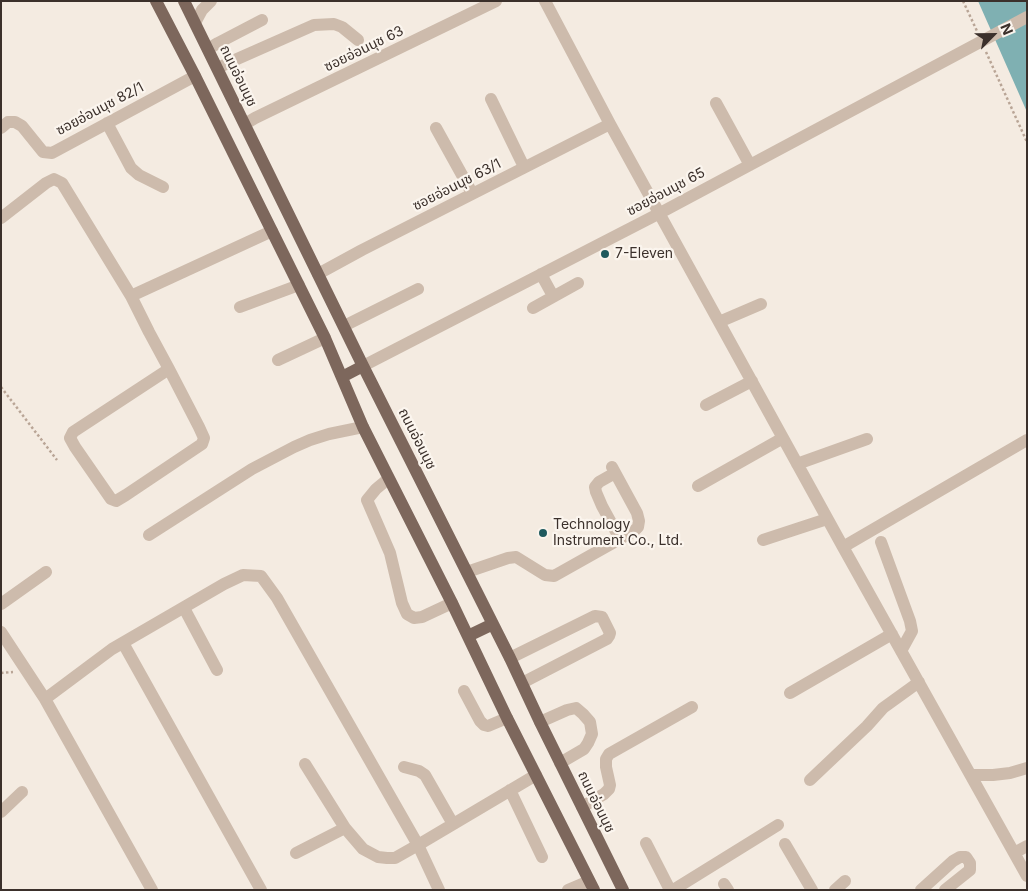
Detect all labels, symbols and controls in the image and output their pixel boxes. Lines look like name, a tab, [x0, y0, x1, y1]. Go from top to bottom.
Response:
north arrow	[968, 10, 1018, 60]
text: N	[997, 21, 1017, 37]
street label: ซอยอ่อนนุช 63	[322, 23, 406, 75]
street label: ถนนอ่อนนุช	[216, 42, 260, 110]
street label: ซอยอ่อนนุช 82/1	[53, 79, 147, 139]
street label: ซอยอ่อนนุช 63/1	[410, 155, 504, 215]
street label: ซอยอ่อนนุช 65	[624, 164, 708, 220]
place label: 7-Eleven	[615, 246, 673, 262]
marker: 7-Eleven	[599, 248, 611, 260]
street label: ถนนอ่อนนุช	[394, 406, 440, 472]
place label: Technology Instrument Co., Ltd.	[553, 517, 683, 550]
marker: Technology Instrument Co., Ltd.	[537, 527, 549, 539]
street label: ถนนอ่อนนุช	[574, 768, 618, 836]

